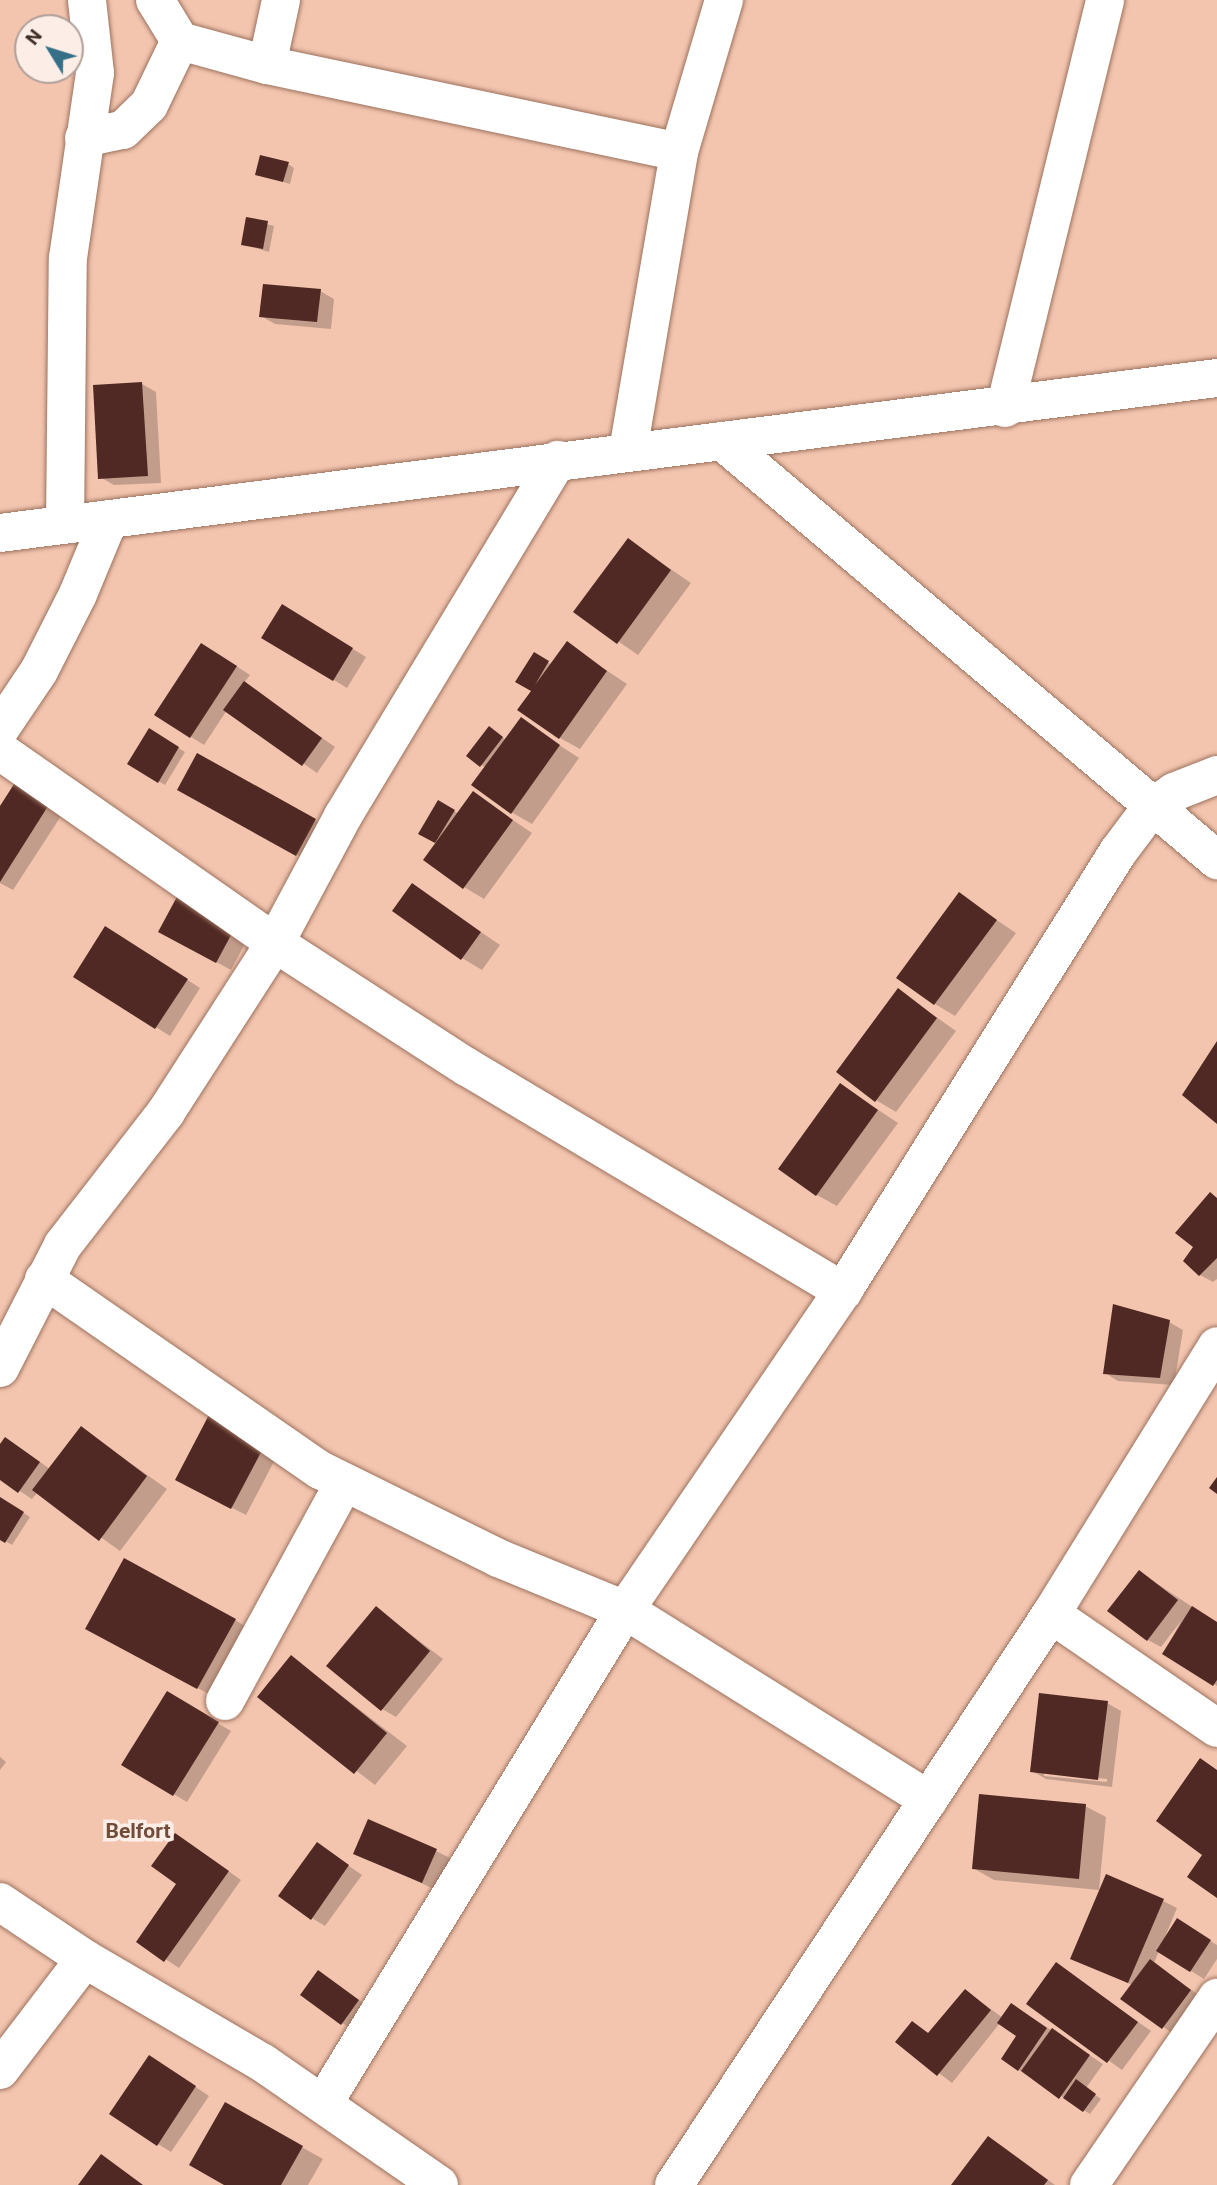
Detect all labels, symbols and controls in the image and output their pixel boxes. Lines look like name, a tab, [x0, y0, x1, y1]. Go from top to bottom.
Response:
north arrow	[14, 14, 84, 84]
text: N	[20, 25, 47, 49]
district label: Belfort	[106, 1818, 170, 1844]

